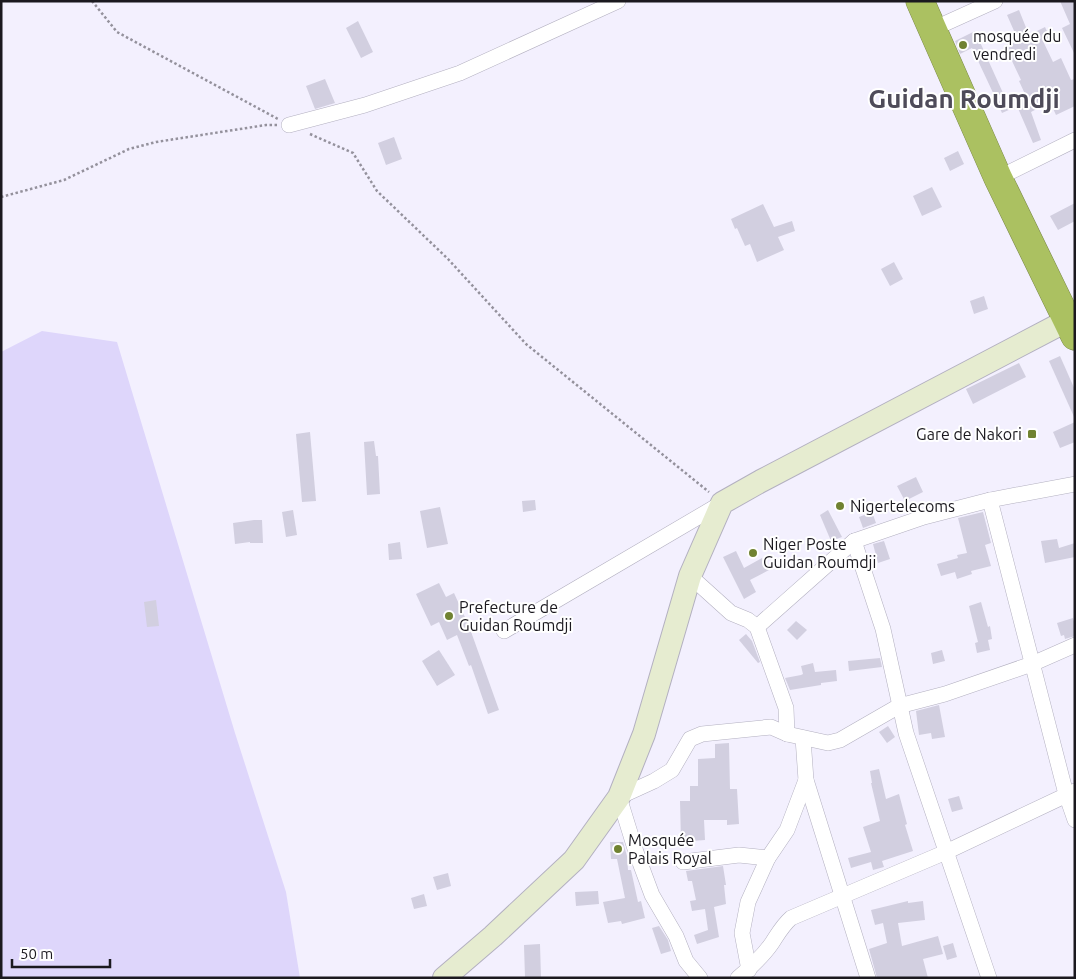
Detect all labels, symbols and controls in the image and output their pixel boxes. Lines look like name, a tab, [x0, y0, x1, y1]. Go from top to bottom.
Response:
place label: mosquée du vendredi	[973, 27, 1061, 63]
marker: mosquée du vendredi	[957, 39, 969, 51]
district label: Guidan Roumdji	[868, 84, 1060, 113]
place label: Gare de Nakori	[916, 425, 1022, 443]
marker: Gare de Nakori	[1026, 428, 1038, 440]
place label: Nigertelecoms	[850, 497, 955, 515]
marker: Nigertelecoms	[834, 500, 846, 512]
place label: Niger Poste Guidan Roumdji	[763, 535, 876, 571]
marker: Niger Poste Guidan Roumdji	[747, 547, 759, 559]
place label: Prefecture de Guidan Roumdji	[459, 598, 572, 634]
marker: Prefecture de Guidan Roumdji	[443, 610, 455, 622]
place label: Mosquée Palais Royal	[628, 831, 712, 867]
marker: Mosquée Palais Royal	[612, 843, 624, 855]
scale bar	[12, 936, 110, 968]
text: 50 m	[20, 945, 53, 962]

